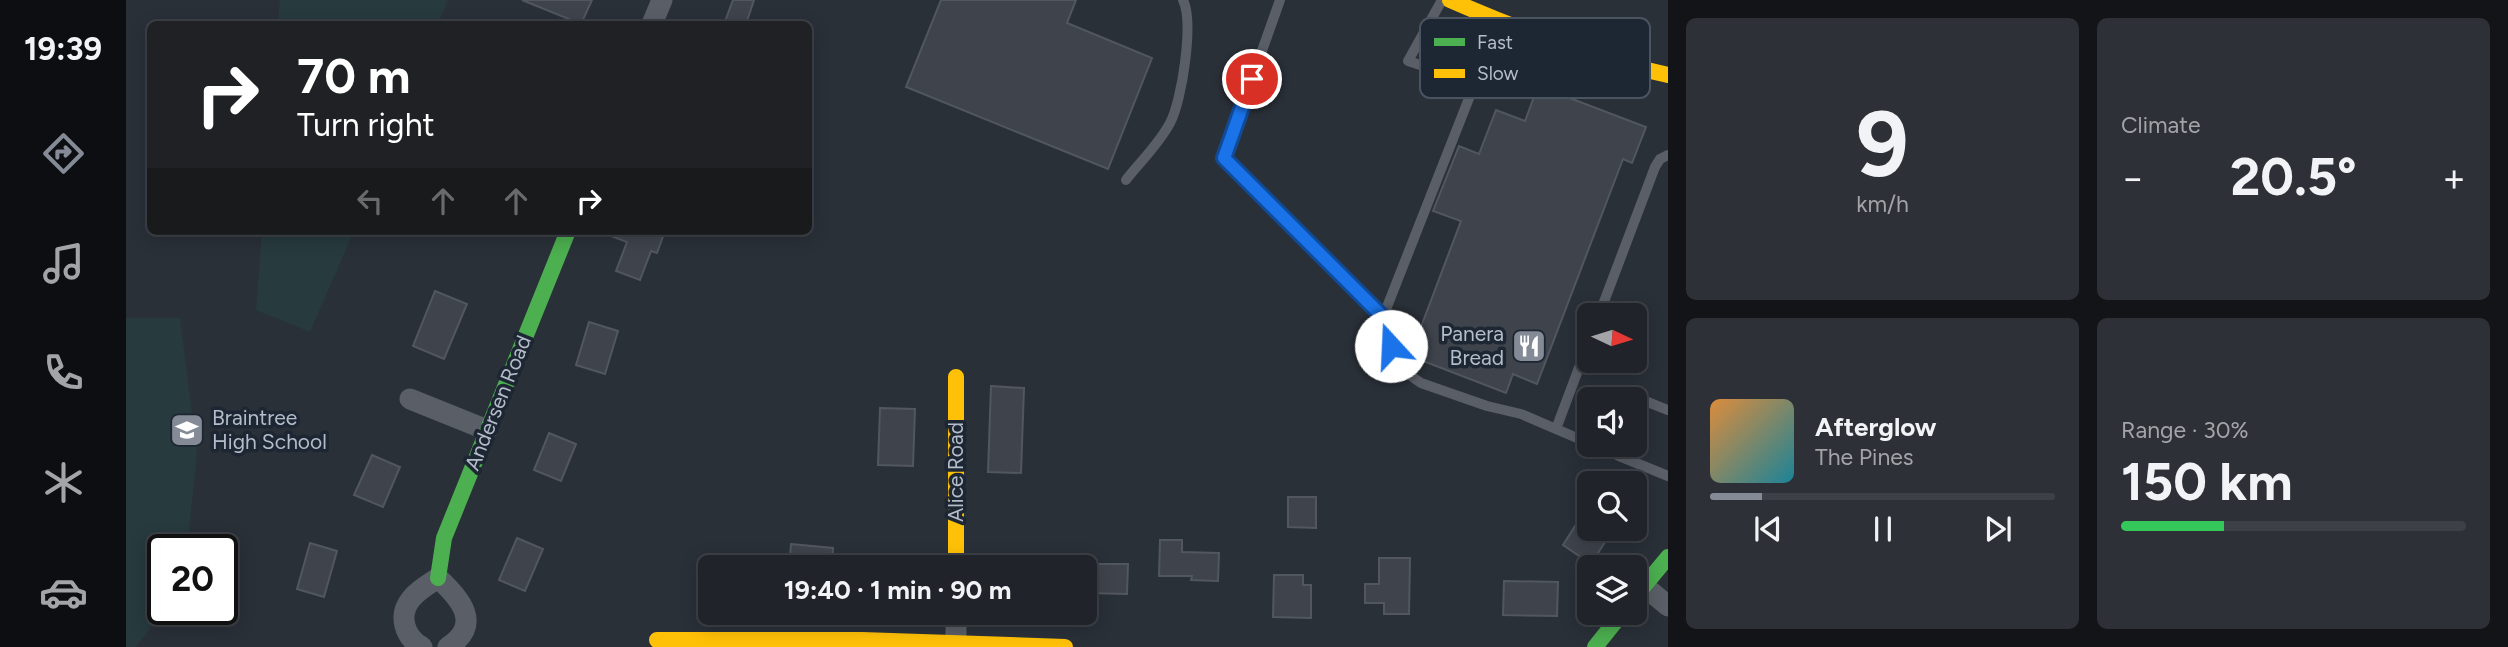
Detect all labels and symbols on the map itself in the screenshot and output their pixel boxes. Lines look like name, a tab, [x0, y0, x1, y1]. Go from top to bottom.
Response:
legend	[1420, 18, 1650, 98]
text: Fast	[1477, 31, 1513, 54]
pin	[1222, 49, 1282, 109]
text: Slow	[1477, 62, 1519, 85]
north arrow	[1577, 303, 1647, 373]
position arrow	[1354, 309, 1428, 383]
place label: Panera Bread	[1440, 321, 1504, 370]
restaurant icon: Panera Bread	[1510, 327, 1548, 365]
street label: Andersen Road	[459, 332, 536, 474]
place label: Braintree High School	[212, 405, 327, 454]
school or university icon: Braintree High School	[168, 411, 206, 449]
street label: Alice Road	[943, 422, 968, 522]
speed limit sign: 20	[147, 534, 238, 625]

